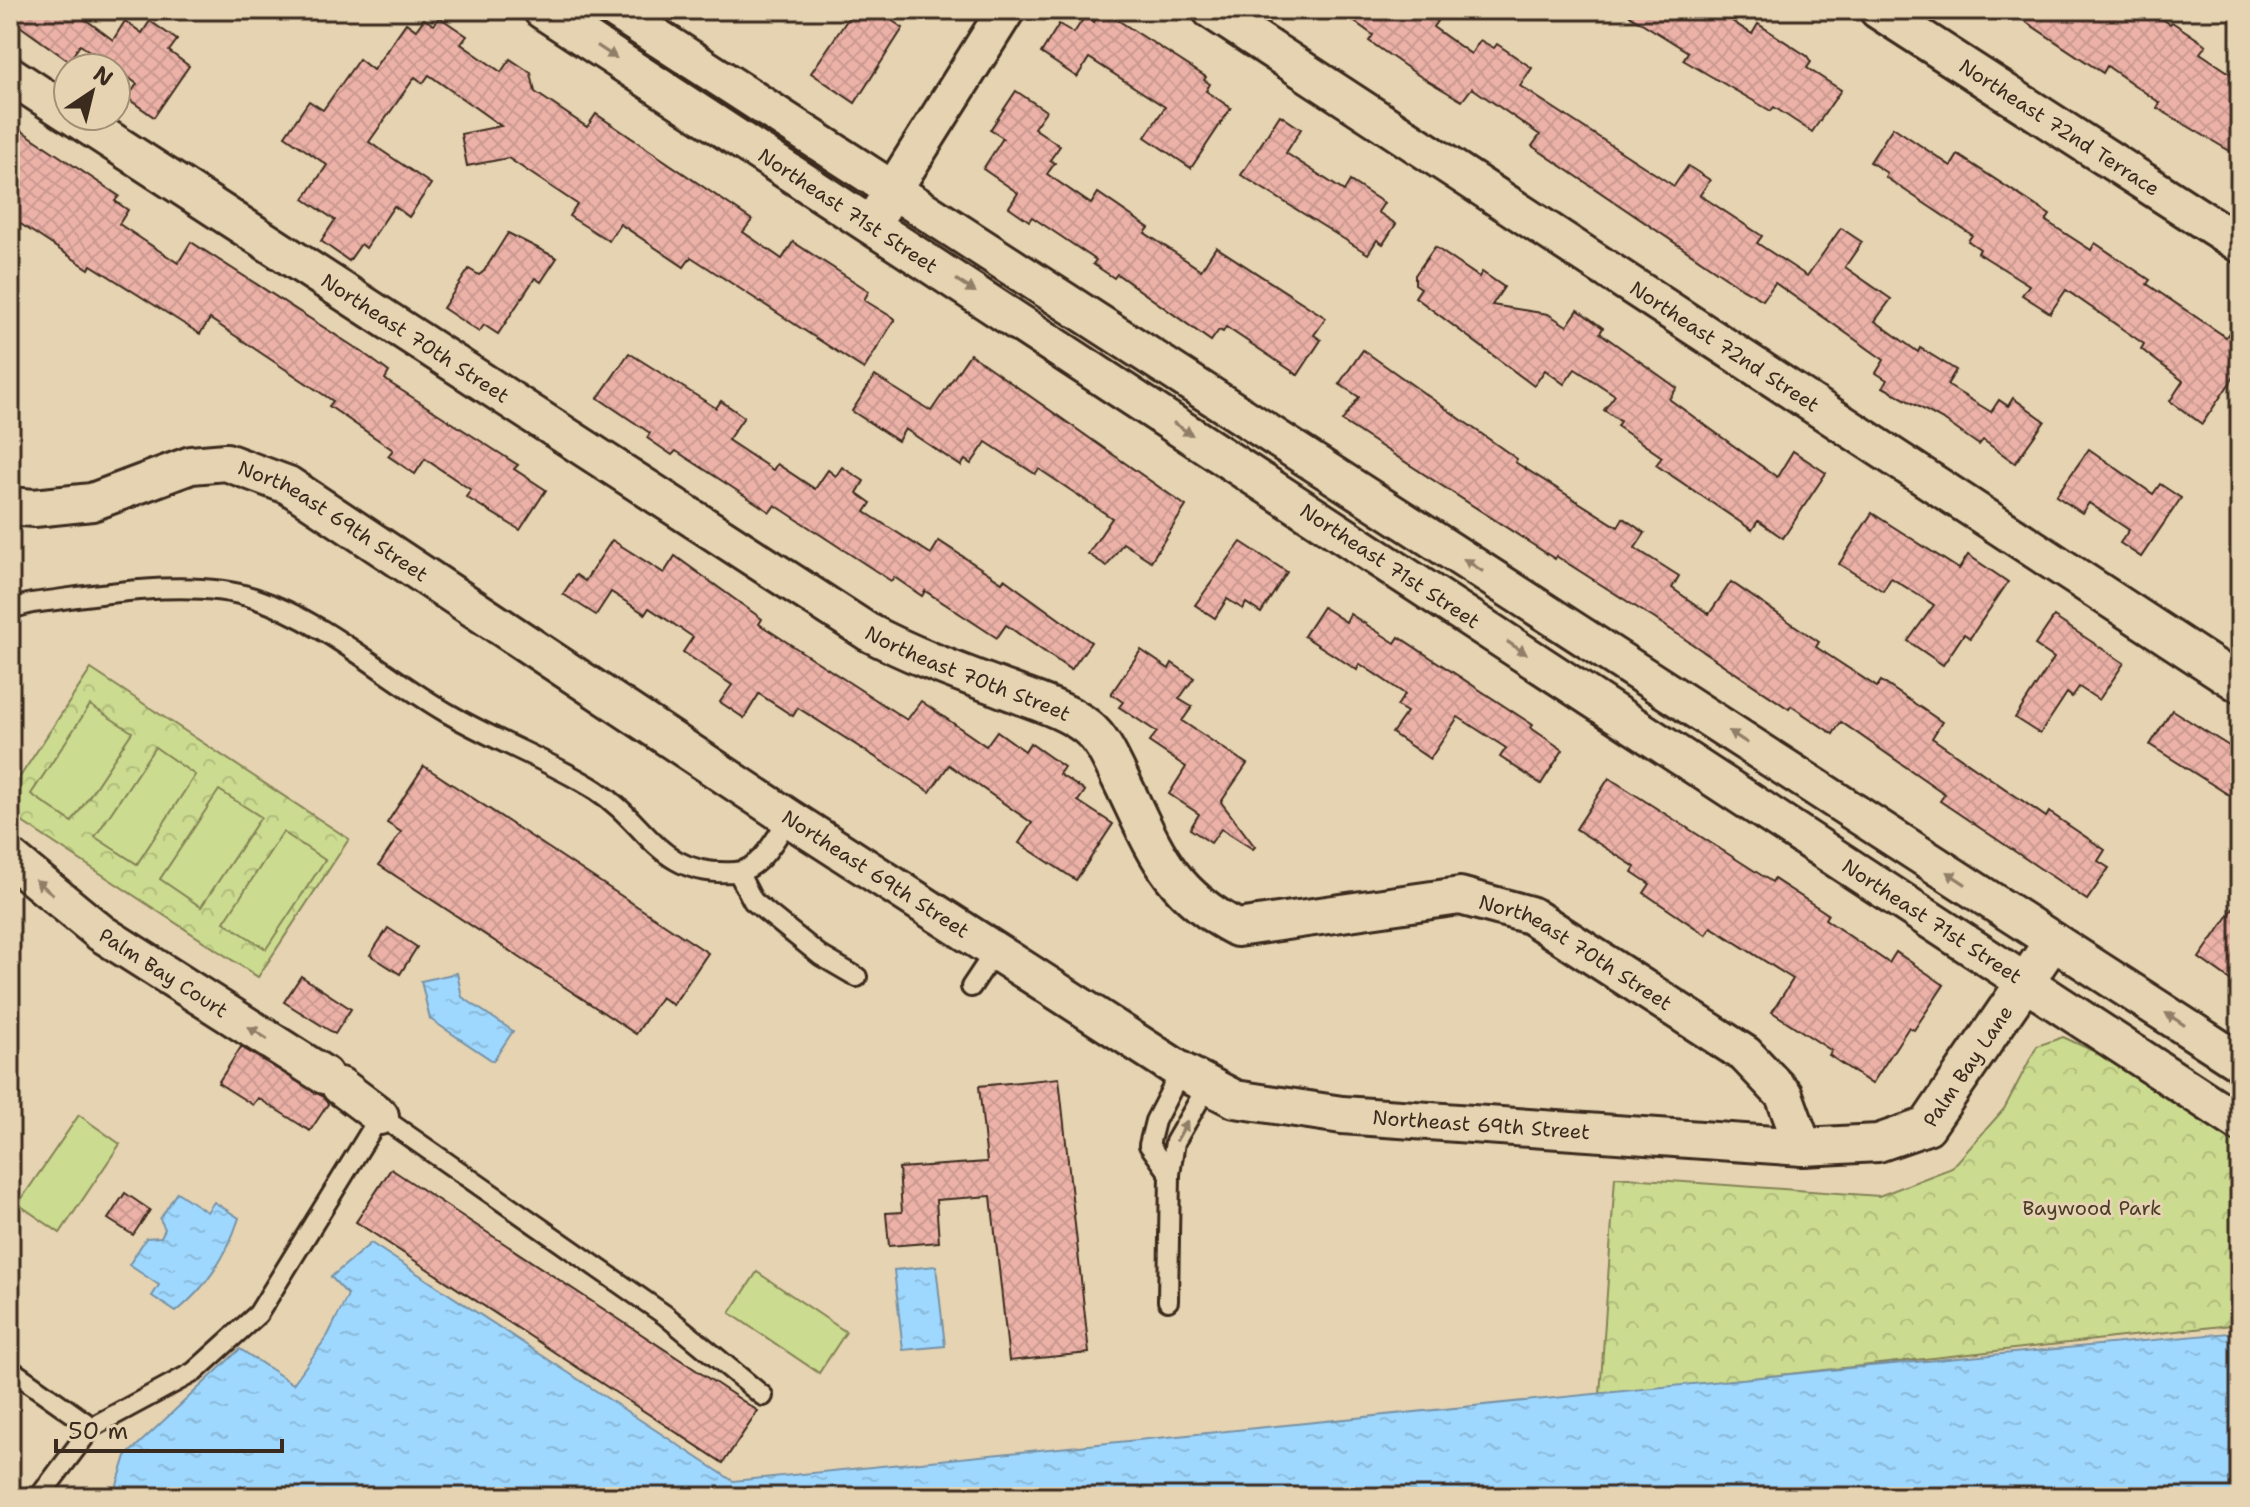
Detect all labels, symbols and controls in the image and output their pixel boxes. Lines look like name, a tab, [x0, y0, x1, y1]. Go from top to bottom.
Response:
one-way arrow	[596, 45, 618, 59]
north arrow	[52, 52, 132, 132]
street label: Northeast 72nd Terrace	[1954, 53, 2165, 202]
text: N	[88, 59, 119, 93]
street label: Northeast 71st Street	[753, 142, 943, 279]
street label: Northeast 70th Street	[316, 268, 514, 409]
street label: Northeast 72nd Street	[1625, 275, 1824, 418]
one-way arrow	[955, 278, 976, 293]
one-way arrow	[1172, 421, 1194, 435]
street label: Northeast 69th Street	[234, 455, 433, 588]
street label: Northeast 71st Street	[1295, 498, 1485, 634]
one-way arrow	[1462, 558, 1483, 573]
street label: Northeast 70th Street	[861, 620, 1075, 727]
one-way arrow	[1507, 640, 1528, 655]
one-way arrow	[1727, 730, 1749, 745]
street label: Northeast 69th Street	[777, 804, 974, 944]
street label: Northeast 71st Street	[1837, 853, 2027, 989]
one-way arrow	[1945, 872, 1967, 886]
one-way arrow	[34, 879, 54, 896]
street label: Northeast 70th Street	[1476, 889, 1677, 1016]
street label: Palm Bay Court	[94, 922, 233, 1024]
street label: Palm Bay Lane	[1917, 1000, 2018, 1132]
one-way arrow	[2164, 1012, 2185, 1027]
one-way arrow	[248, 1026, 269, 1041]
street label: Northeast 69th Street	[1372, 1104, 1591, 1145]
one-way arrow	[1175, 1120, 1189, 1142]
park label: Baywood Park	[2023, 1195, 2161, 1221]
scale bar	[56, 1403, 282, 1453]
text: 50 m	[68, 1415, 128, 1447]

